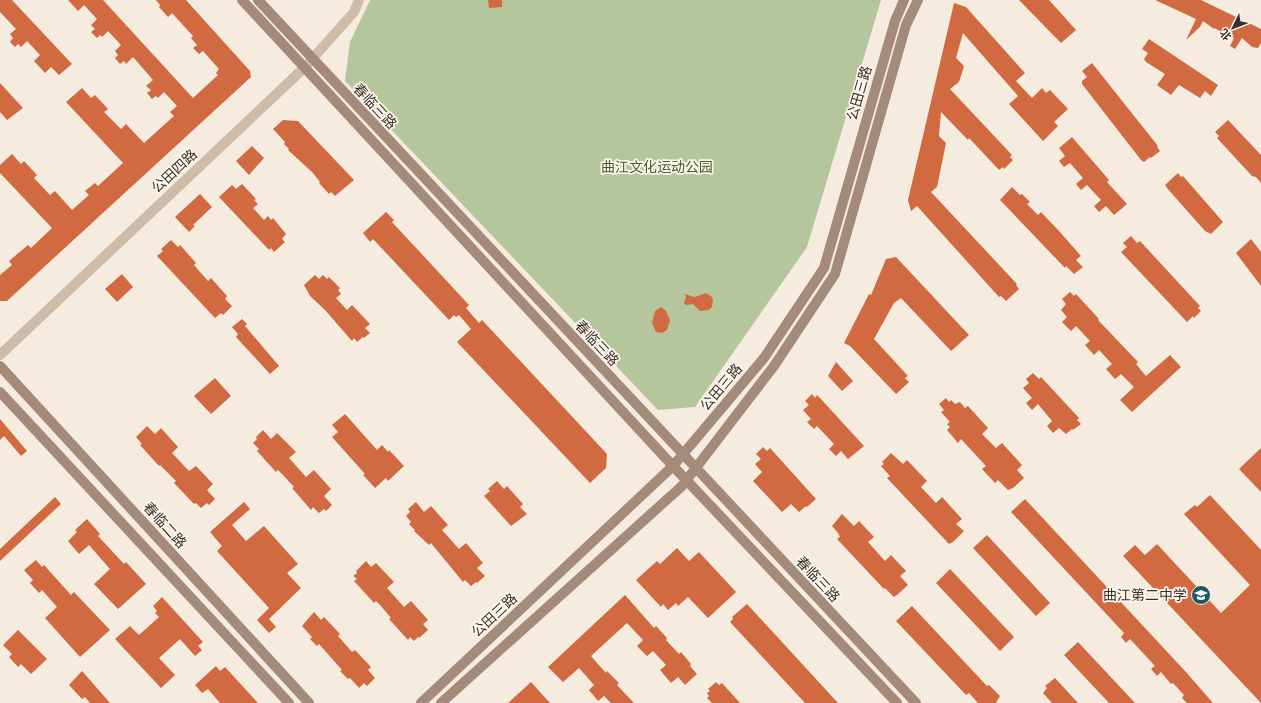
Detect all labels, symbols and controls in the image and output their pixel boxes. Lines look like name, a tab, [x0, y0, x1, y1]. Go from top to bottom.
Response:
north arrow	[1213, 8, 1253, 48]
text: 北	[1217, 27, 1234, 44]
street label: 公田三路	[843, 64, 874, 122]
street label: 春临三路	[350, 79, 401, 132]
street label: 公田四路	[147, 145, 200, 196]
park label: 曲江文化运动公园	[601, 158, 713, 175]
street label: 春临三路	[572, 316, 623, 369]
street label: 公田三路	[696, 360, 745, 414]
street label: 春临二路	[140, 498, 190, 551]
street label: 春临三路	[793, 552, 844, 605]
school or university icon: 曲江第二中学	[1190, 584, 1212, 606]
place label: 曲江第二中学	[1103, 586, 1187, 603]
street label: 公田三路	[467, 589, 520, 640]

